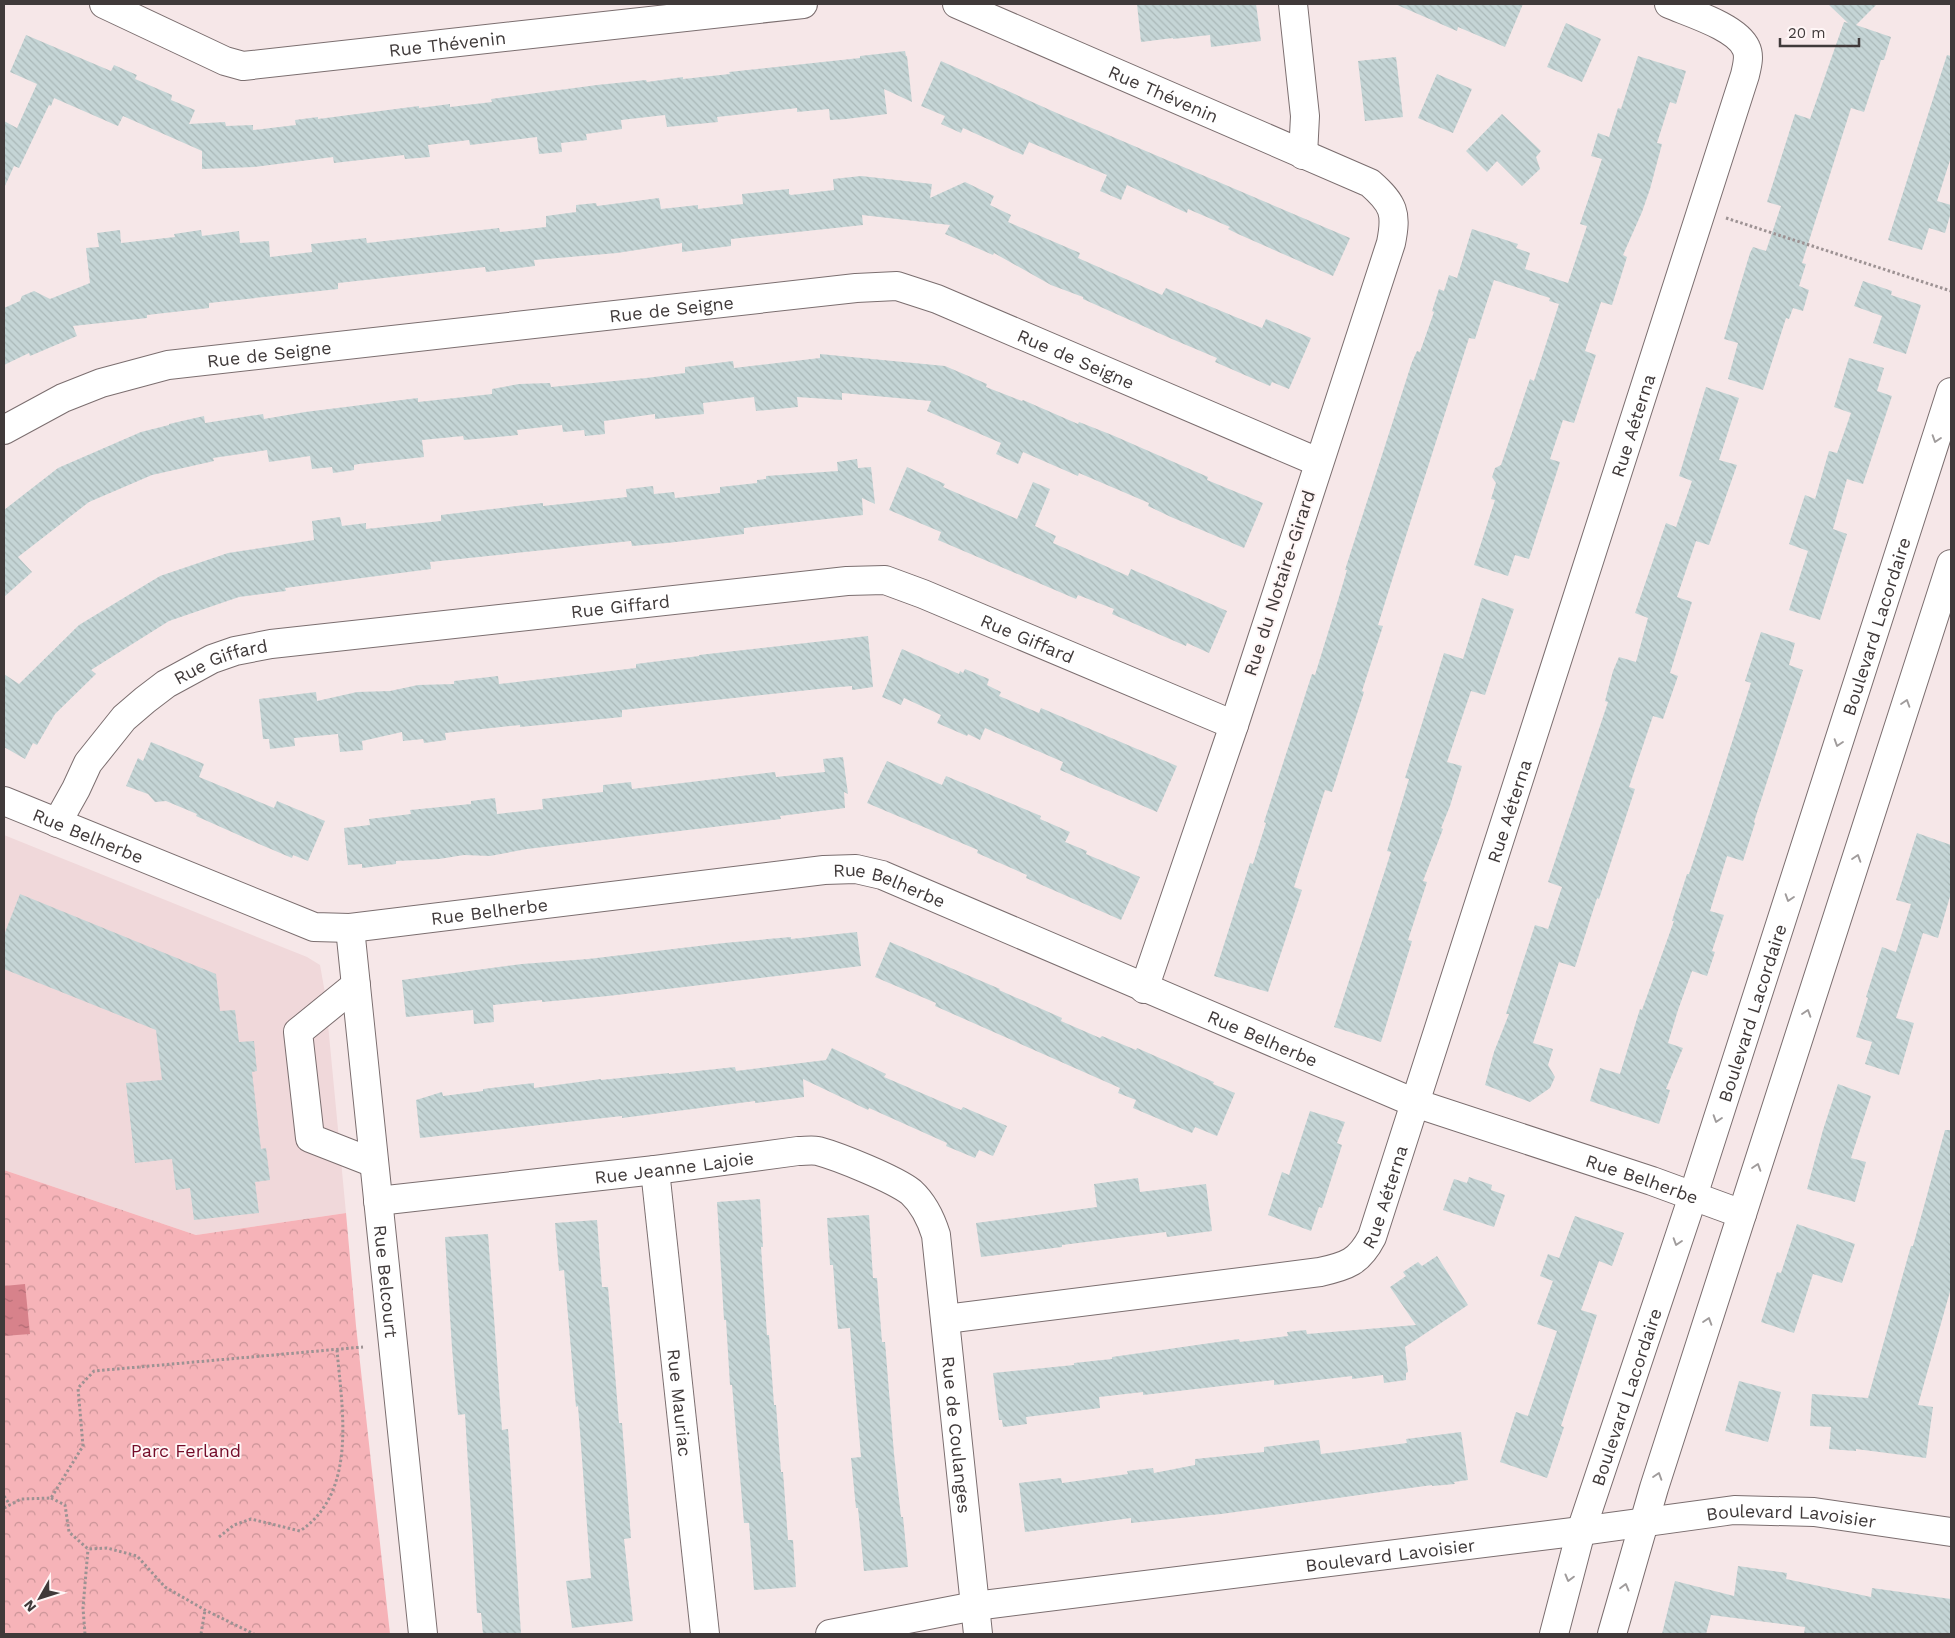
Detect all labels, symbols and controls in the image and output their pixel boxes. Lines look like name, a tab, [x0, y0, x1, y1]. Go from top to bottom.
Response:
scale bar	[1780, 15, 1859, 47]
text: 20 m	[1788, 24, 1826, 42]
street label: Rue Thévenin	[388, 26, 507, 60]
street label: Rue Thévenin	[1105, 60, 1222, 126]
street label: Rue de Seigne	[608, 291, 735, 326]
street label: Rue de Seigne	[1014, 324, 1138, 393]
street label: Rue de Seigne	[206, 336, 332, 371]
street label: Rue Aéterna	[1606, 371, 1659, 480]
one-way arrow	[1932, 434, 1942, 442]
street label: Rue du Notaire-Girard	[1239, 487, 1319, 679]
street label: Boulevard Lacordaire	[1837, 535, 1914, 718]
street label: Rue Giffard	[570, 590, 671, 622]
street label: Rue Giffard	[978, 609, 1077, 667]
street label: Rue Giffard	[170, 634, 269, 688]
one-way arrow	[1901, 700, 1911, 708]
one-way arrow	[1834, 738, 1844, 747]
street label: Rue Aéterna	[1482, 757, 1535, 865]
street label: Rue Belherbe	[30, 803, 147, 867]
one-way arrow	[1851, 854, 1861, 863]
street label: Rue Belherbe	[833, 859, 949, 911]
street label: Rue Belherbe	[430, 893, 549, 929]
one-way arrow	[1784, 893, 1794, 901]
street label: Boulevard Lacordaire	[1713, 921, 1790, 1105]
street label: Rue Belherbe	[1205, 1005, 1321, 1071]
one-way arrow	[1801, 1009, 1811, 1017]
one-way arrow	[1713, 1114, 1723, 1123]
street label: Rue Aéterna	[1357, 1142, 1411, 1252]
street label: Rue Jeanne Lajoie	[593, 1147, 755, 1187]
street label: Rue Belherbe	[1583, 1149, 1701, 1208]
one-way arrow	[1751, 1164, 1761, 1172]
street label: Rue Belcourt	[370, 1224, 403, 1339]
one-way arrow	[1673, 1237, 1683, 1246]
street label: Boulevard Lacordaire	[1586, 1305, 1665, 1488]
one-way arrow	[1702, 1318, 1712, 1326]
street label: Rue Mauriac	[664, 1348, 696, 1458]
street label: Rue de Coulanges	[938, 1355, 976, 1514]
park label: Parc Ferland	[131, 1440, 241, 1461]
one-way arrow	[1652, 1472, 1662, 1481]
street label: Boulevard Lavoisier	[1705, 1499, 1878, 1531]
street label: Boulevard Lavoisier	[1304, 1534, 1476, 1576]
north arrow	[15, 1573, 65, 1623]
one-way arrow	[1564, 1574, 1575, 1583]
one-way arrow	[1619, 1584, 1629, 1592]
text: N	[20, 1597, 39, 1615]

